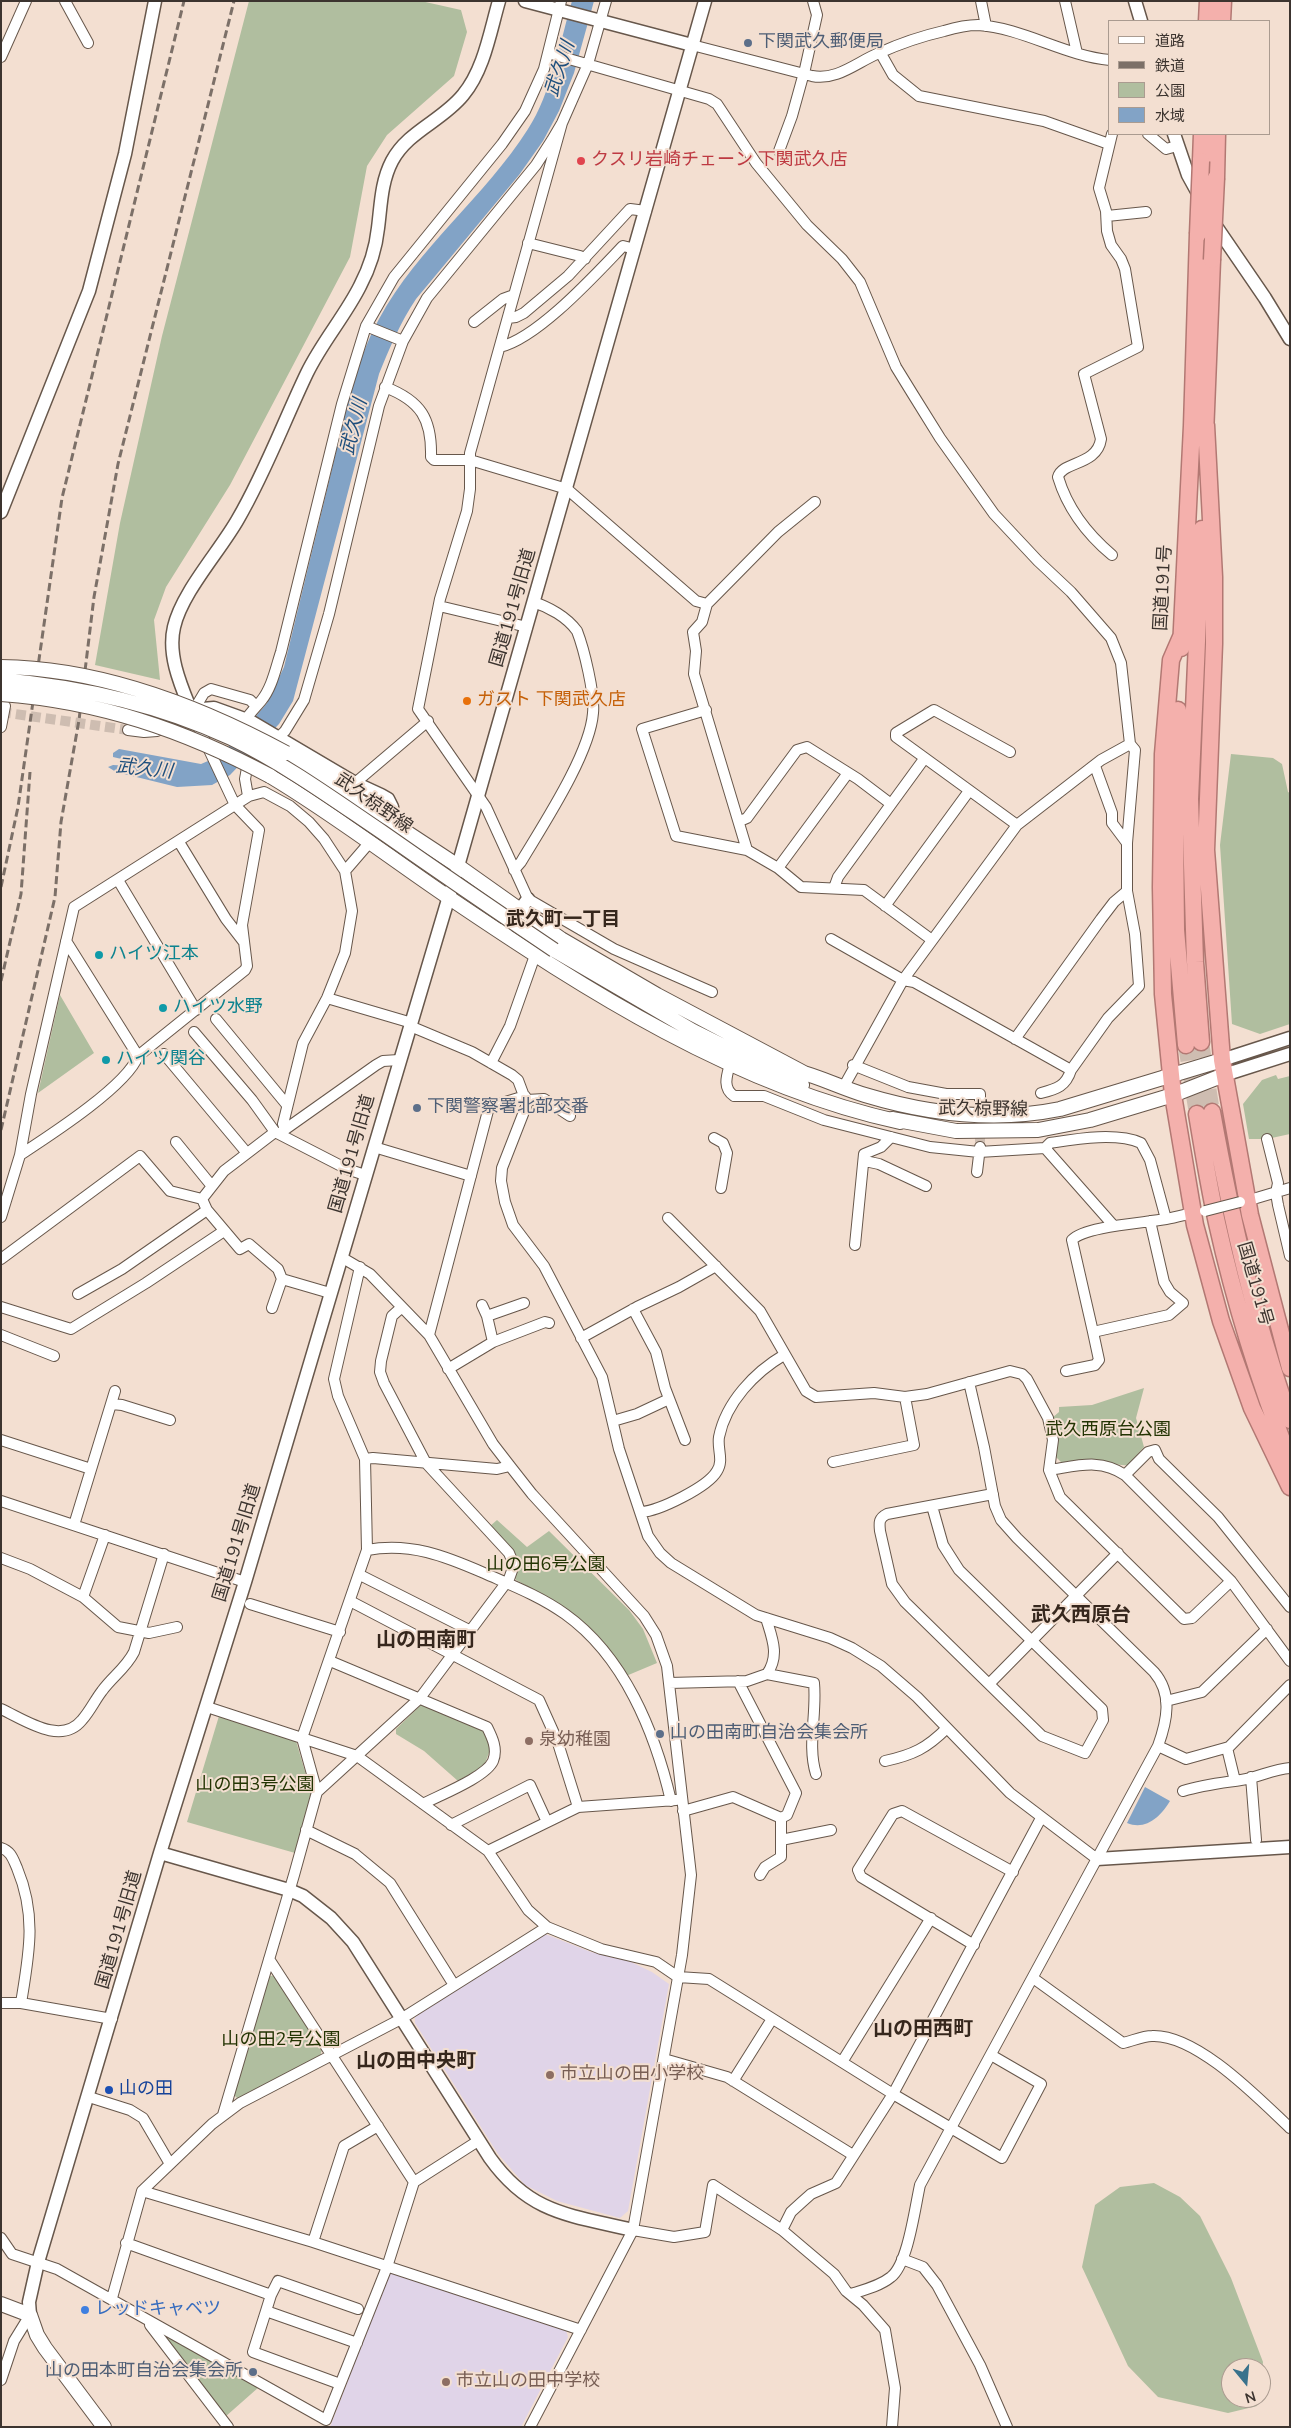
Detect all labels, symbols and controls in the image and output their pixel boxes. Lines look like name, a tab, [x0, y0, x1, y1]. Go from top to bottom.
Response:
legend	[1108, 20, 1271, 135]
text: 道路	[1155, 31, 1185, 51]
place label: 下関武久郵便局	[758, 32, 884, 54]
marker: 下関武久郵便局	[742, 37, 754, 49]
water label: 武久川	[541, 38, 581, 100]
text: 鉄道	[1155, 56, 1185, 76]
text: 公園	[1155, 81, 1185, 101]
text: 水域	[1155, 106, 1185, 126]
place label: クスリ岩崎チェーン 下関武久店	[591, 150, 848, 172]
marker: クスリ岩崎チェーン 下関武久店	[575, 155, 587, 167]
water label: 武久川	[337, 397, 373, 457]
street label: 国道191号	[1151, 544, 1177, 632]
street label: 国道191号旧道	[487, 546, 541, 670]
place label: ガスト 下関武久店	[477, 690, 626, 712]
marker: ガスト 下関武久店	[461, 695, 473, 707]
water label: 武久川	[114, 756, 174, 784]
street label: 武久椋野線	[330, 769, 416, 839]
district label: 武久町一丁目	[506, 909, 620, 931]
place label: ハイツ江本	[109, 944, 199, 966]
marker: ハイツ江本	[93, 949, 105, 961]
place label: ハイツ水野	[173, 997, 263, 1019]
marker: ハイツ水野	[157, 1002, 169, 1014]
place label: ハイツ関谷	[116, 1049, 206, 1071]
marker: ハイツ関谷	[100, 1054, 112, 1066]
street label: 国道191号旧道	[326, 1092, 380, 1216]
place label: 下関警察署北部交番	[427, 1097, 589, 1119]
street label: 武久椋野線	[938, 1098, 1028, 1122]
marker: 下関警察署北部交番	[411, 1102, 423, 1114]
street label: 国道191号	[1232, 1239, 1276, 1329]
park label: 武久西原台公園	[1045, 1420, 1171, 1442]
street label: 国道191号旧道	[210, 1481, 266, 1605]
park label: 山の田6号公園	[487, 1555, 605, 1577]
district label: 武久西原台	[1031, 1604, 1131, 1628]
district label: 山の田南町	[376, 1629, 476, 1653]
place label: 山の田南町自治会集会所	[670, 1723, 868, 1745]
marker: 山の田南町自治会集会所	[654, 1728, 666, 1740]
place label: 泉幼稚園	[539, 1730, 611, 1752]
marker: 泉幼稚園	[523, 1735, 535, 1747]
park label: 山の田3号公園	[196, 1775, 314, 1797]
street label: 国道191号旧道	[93, 1868, 147, 1992]
district label: 山の田西町	[873, 2018, 973, 2042]
park label: 山の田2号公園	[222, 2030, 340, 2052]
district label: 山の田中央町	[356, 2050, 476, 2074]
place label: 市立山の田小学校	[560, 2064, 704, 2086]
marker: 市立山の田小学校	[544, 2069, 556, 2081]
place label: 山の田	[119, 2079, 173, 2101]
marker: 山の田	[103, 2084, 115, 2096]
place label: レッドキャベツ	[95, 2299, 221, 2321]
marker: レッドキャベツ	[79, 2304, 91, 2316]
north arrow	[1221, 2358, 1271, 2408]
place label: 山の田本町自治会集会所	[45, 2361, 243, 2383]
marker: 山の田本町自治会集会所	[247, 2366, 259, 2378]
place label: 市立山の田中学校	[456, 2371, 600, 2393]
marker: 市立山の田中学校	[440, 2376, 452, 2388]
text: N	[1242, 2386, 1258, 2407]

